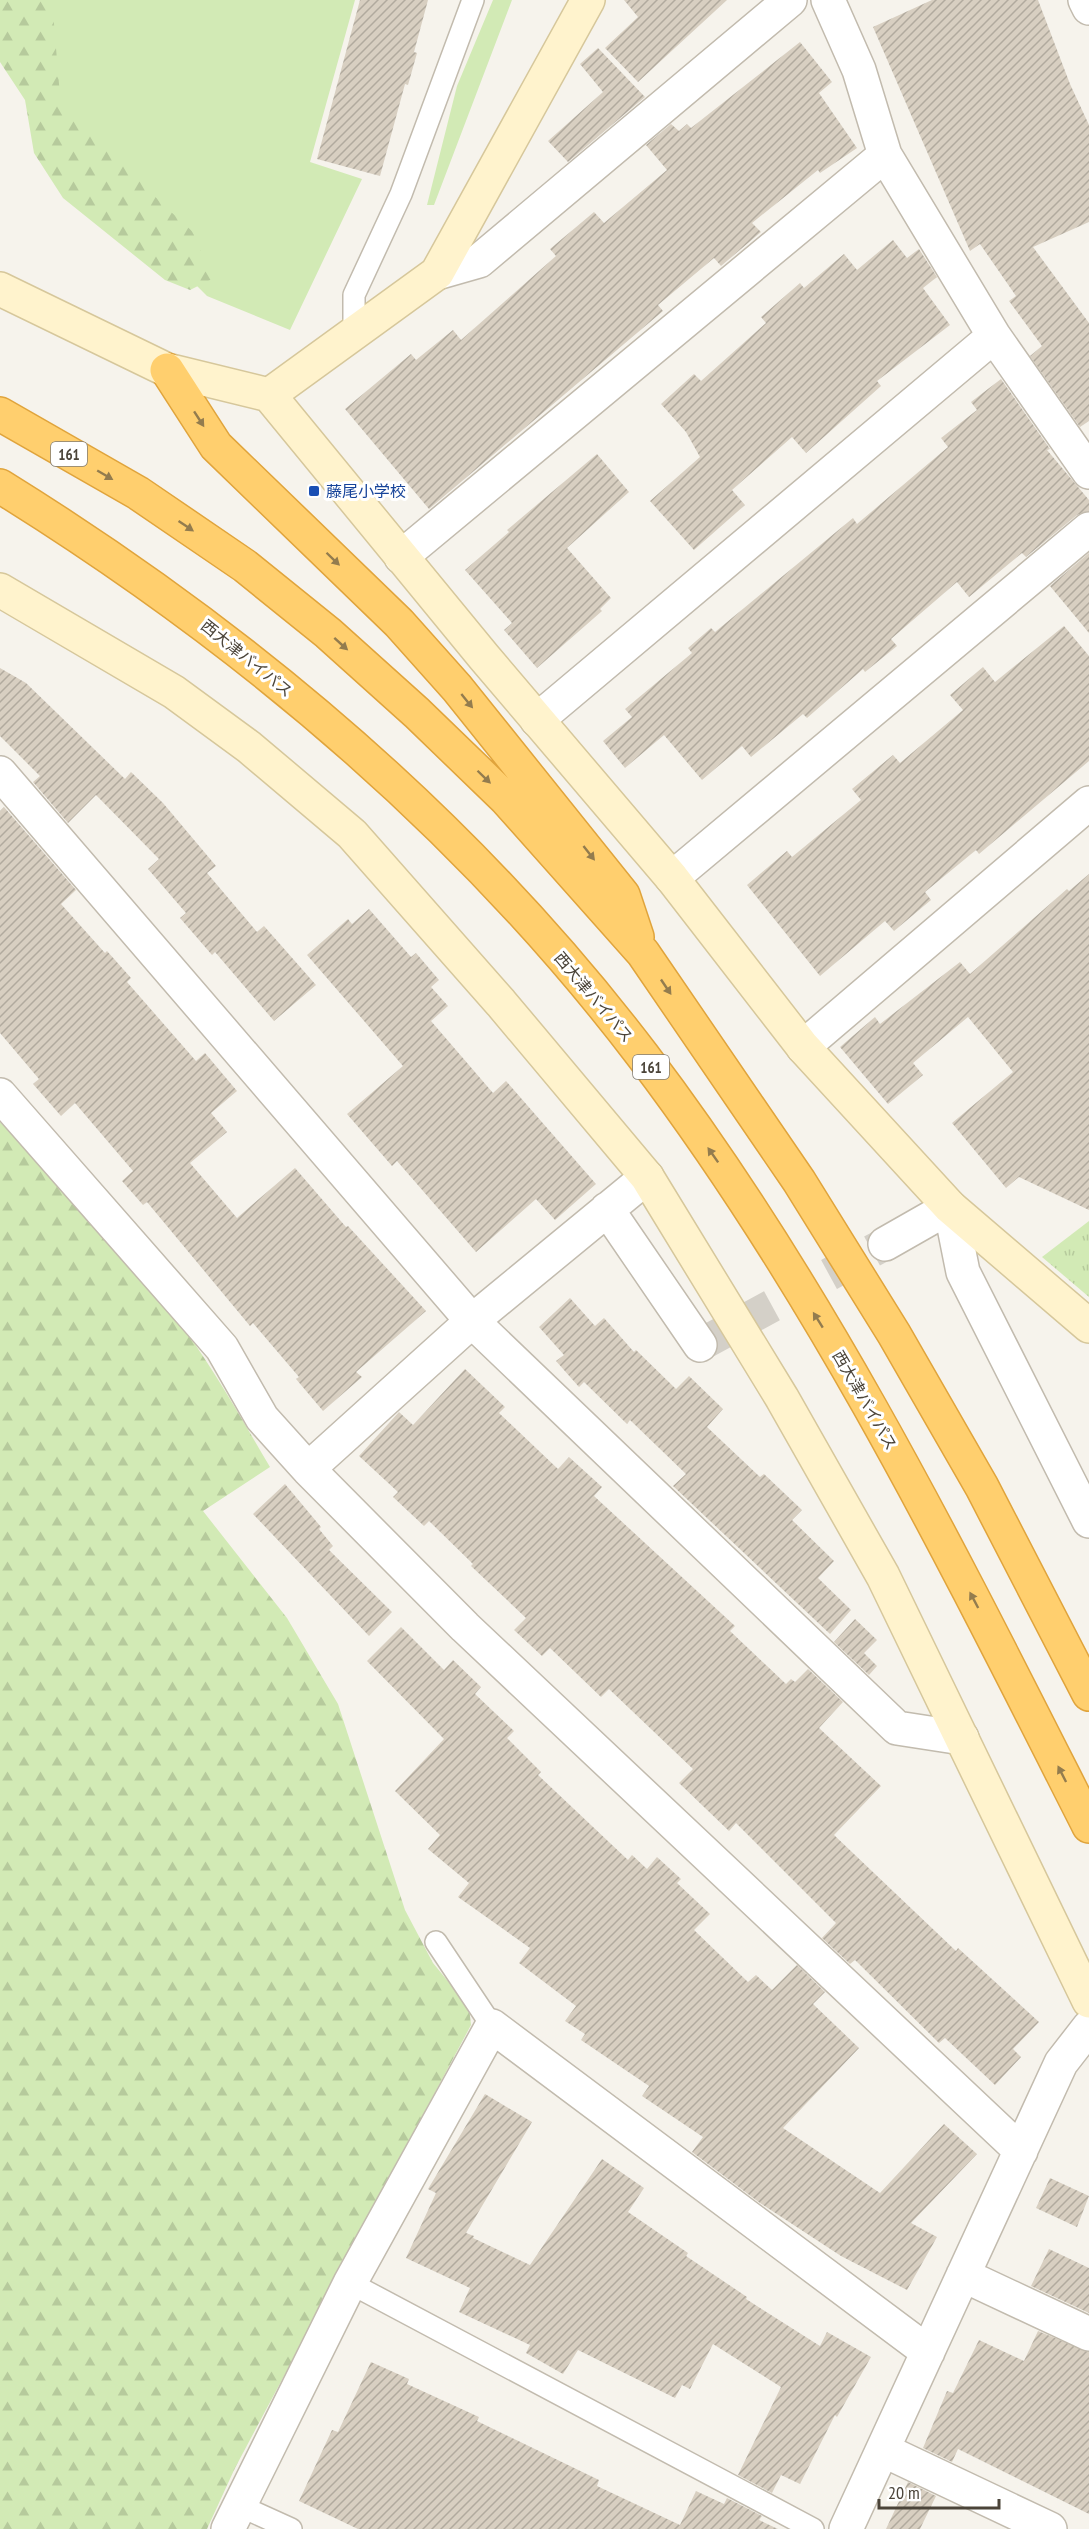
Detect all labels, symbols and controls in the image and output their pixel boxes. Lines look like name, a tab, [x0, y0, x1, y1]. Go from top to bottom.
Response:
one-way arrow	[193, 411, 204, 427]
road number: 161	[51, 442, 87, 466]
one-way arrow	[97, 469, 114, 479]
place label: 藤尾小学校	[326, 481, 406, 501]
marker: 藤尾小学校	[307, 484, 321, 498]
one-way arrow	[178, 520, 194, 531]
one-way arrow	[326, 552, 340, 566]
street label: 西大津バイパス	[197, 615, 297, 701]
one-way arrow	[333, 637, 348, 651]
one-way arrow	[461, 693, 474, 709]
one-way arrow	[476, 770, 491, 784]
one-way arrow	[583, 845, 596, 861]
street label: 西大津バイパス	[550, 948, 638, 1046]
one-way arrow	[660, 979, 672, 995]
road number: 161	[633, 1055, 669, 1079]
one-way arrow	[707, 1148, 719, 1164]
one-way arrow	[812, 1312, 824, 1328]
street label: 西大津バイパス	[828, 1347, 902, 1453]
one-way arrow	[969, 1591, 979, 1609]
one-way arrow	[1058, 1765, 1067, 1782]
scale bar	[879, 2472, 999, 2510]
text: 20 m	[888, 2481, 920, 2504]

